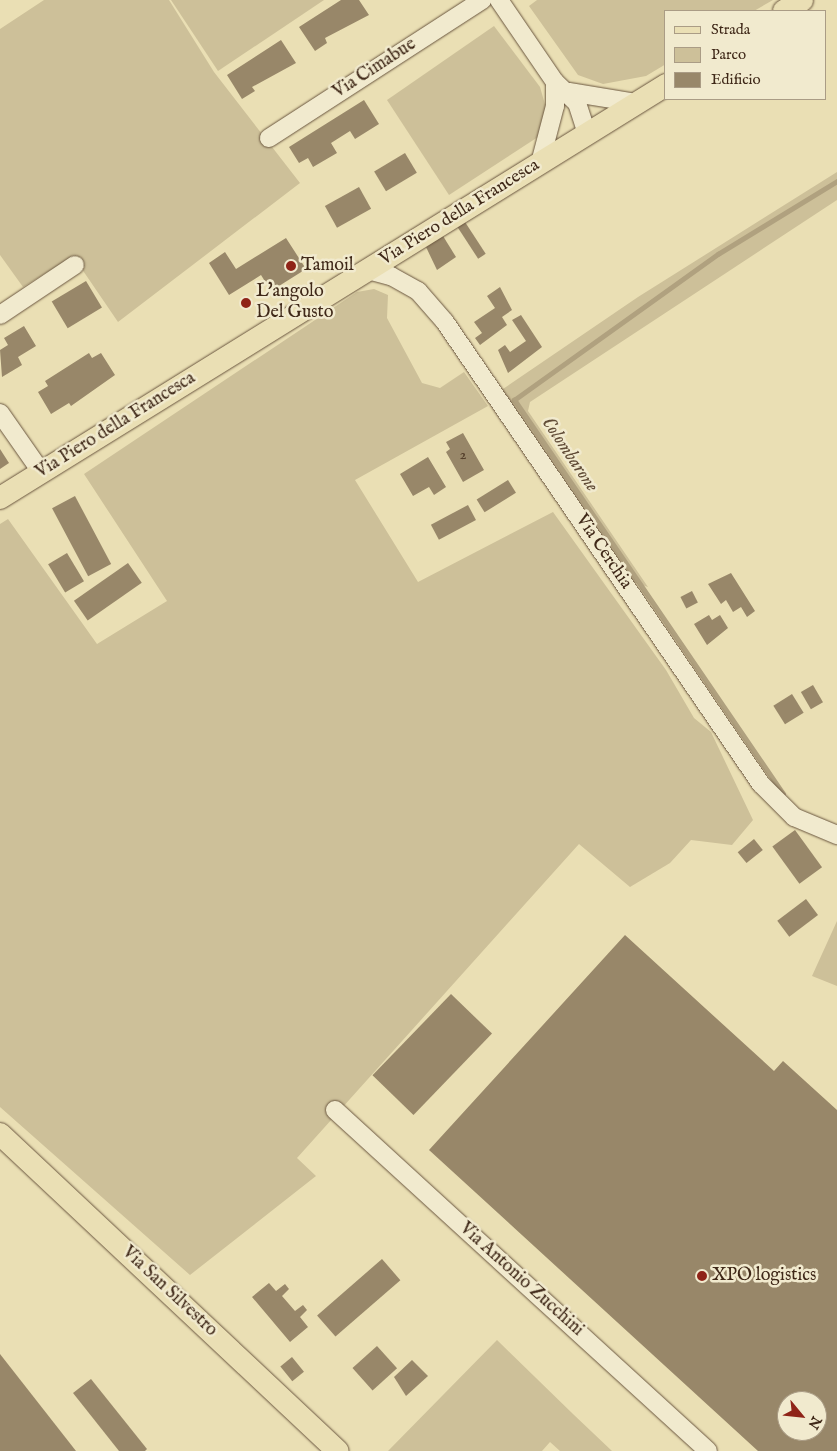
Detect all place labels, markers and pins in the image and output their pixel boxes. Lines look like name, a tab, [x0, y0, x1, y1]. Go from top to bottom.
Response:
place label: Tamoil	[301, 255, 354, 277]
marker: Tamoil	[285, 260, 297, 272]
place label: L'angolo Del Gusto	[256, 282, 333, 324]
marker: L'angolo Del Gusto	[240, 297, 252, 309]
place label: XPO logistics	[712, 1265, 816, 1287]
marker: XPO logistics	[696, 1270, 708, 1282]

